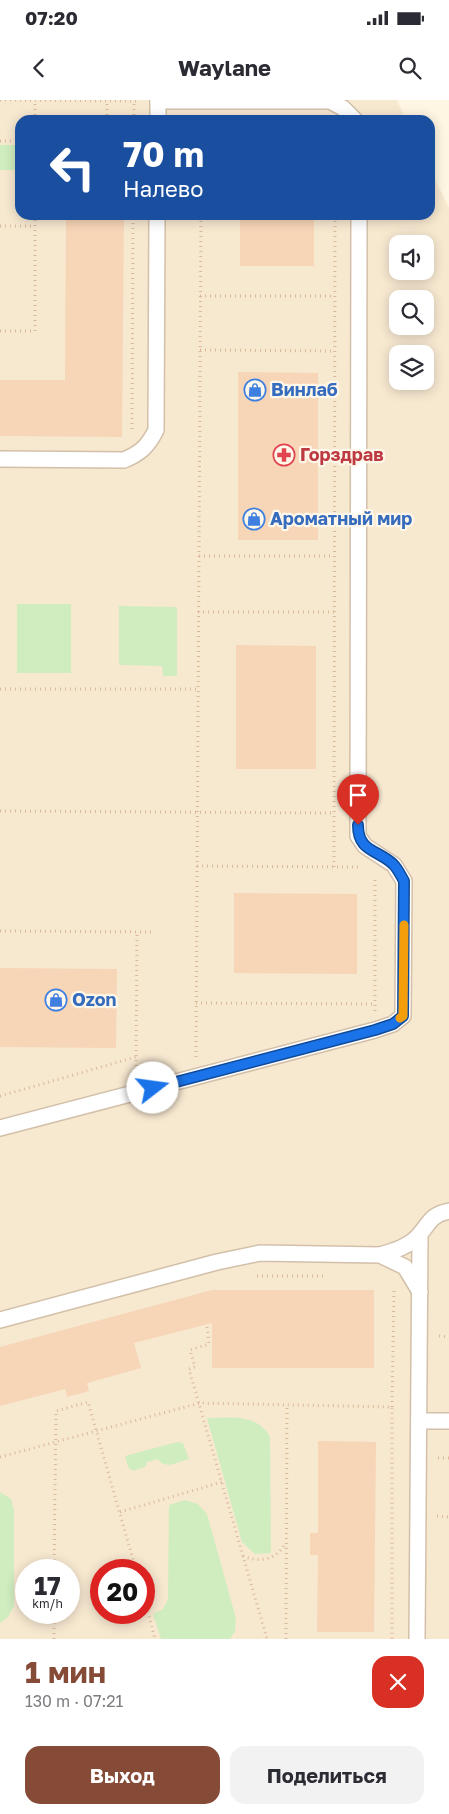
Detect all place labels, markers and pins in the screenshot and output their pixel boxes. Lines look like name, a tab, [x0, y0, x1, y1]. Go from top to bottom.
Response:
shop icon: Винлаб	[243, 378, 267, 402]
place label: Винлаб	[271, 378, 338, 400]
pharmacy icon: Горздрав	[272, 443, 296, 467]
place label: Горздрав	[300, 443, 384, 465]
shop icon: Ароматный мир	[242, 507, 266, 531]
place label: Ароматный мир	[270, 507, 412, 529]
pin	[337, 774, 379, 825]
shop icon: Ozon	[44, 988, 68, 1012]
place label: Ozon	[72, 988, 117, 1010]

